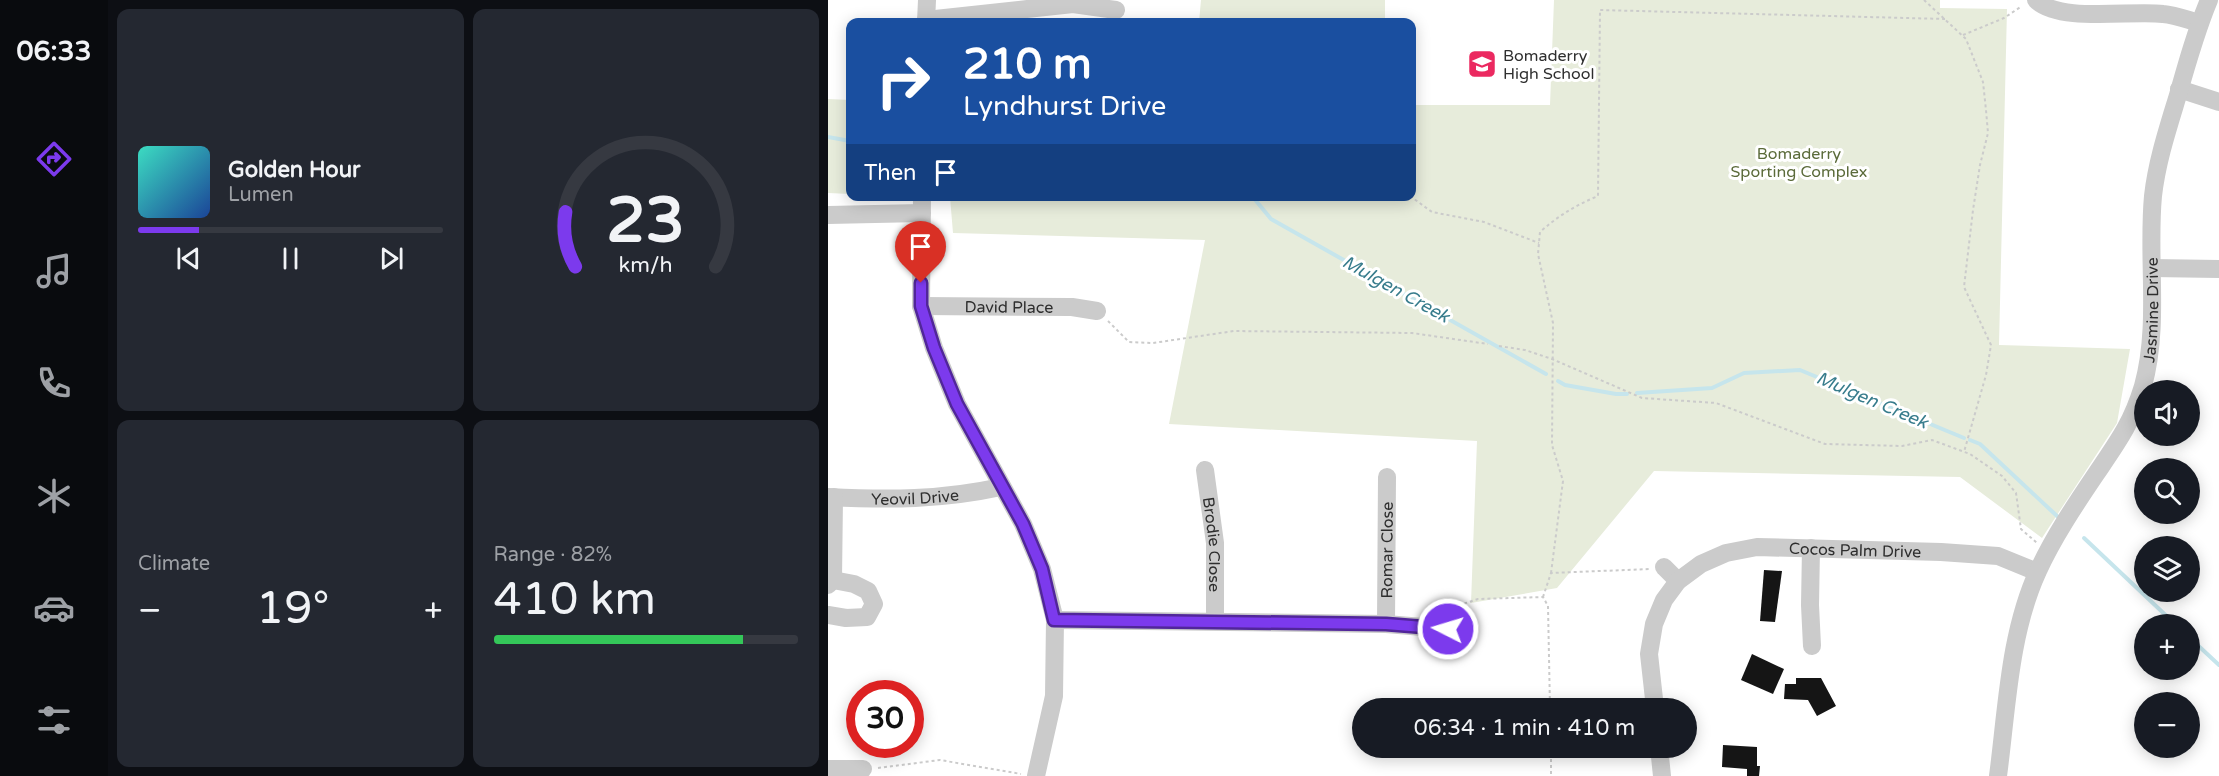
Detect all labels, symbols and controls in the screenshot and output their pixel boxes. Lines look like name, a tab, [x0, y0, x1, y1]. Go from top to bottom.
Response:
text: 06:33	[17, 35, 91, 68]
text: 210 m	[963, 39, 1092, 90]
icon: right	[864, 42, 942, 120]
place label: Bomaderry High School	[1503, 46, 1594, 84]
school or university icon: Bomaderry High School	[1466, 48, 1498, 80]
text: Lyndhurst Drive	[963, 90, 1166, 123]
icon: directions	[33, 138, 75, 180]
park label: Bomaderry Sporting Complex	[1731, 144, 1867, 182]
icon: arrive	[929, 156, 962, 189]
text: Golden Hour	[228, 157, 360, 183]
text: Then	[864, 160, 917, 186]
text: Lumen	[228, 183, 294, 207]
text: 23	[607, 184, 685, 259]
pin	[895, 221, 946, 283]
icon: arrive	[904, 230, 937, 263]
icon: previous	[172, 242, 205, 275]
icon: pause	[274, 242, 307, 275]
icon: next	[375, 242, 408, 275]
icon: music	[33, 250, 75, 292]
water label: Mulgen Creek	[1339, 251, 1454, 328]
text: km/h	[619, 253, 673, 279]
street label: Jasmine Drive	[2139, 257, 2163, 364]
street label: David Place	[965, 297, 1053, 318]
icon: phone	[33, 362, 75, 404]
water label: Mulgen Creek	[1813, 367, 1932, 434]
map controls	[2134, 380, 2200, 758]
button: sound	[2134, 380, 2200, 446]
button: search	[2134, 458, 2200, 524]
icon: climate	[33, 475, 75, 517]
street label: Yeovil Drive	[871, 485, 960, 510]
street label: Brodie Close	[1198, 496, 1224, 592]
street label: Romar Close	[1377, 502, 1398, 598]
button: layers	[2134, 536, 2200, 602]
street label: Cocos Palm Drive	[1789, 539, 1922, 562]
text: Range · 82%	[494, 543, 612, 567]
text: Climate	[138, 552, 210, 576]
text: 410 km	[494, 573, 656, 627]
text: 19°	[256, 582, 329, 636]
icon: car	[33, 587, 75, 629]
text: −	[138, 591, 162, 630]
text: +	[424, 591, 442, 630]
position arrow	[1416, 597, 1480, 661]
button: +	[2134, 614, 2200, 680]
speed limit sign: 30	[846, 680, 924, 758]
button: −	[2134, 692, 2200, 758]
icon: filters	[33, 699, 75, 741]
text: 06:34 · 1 min · 410 m	[1414, 715, 1635, 741]

